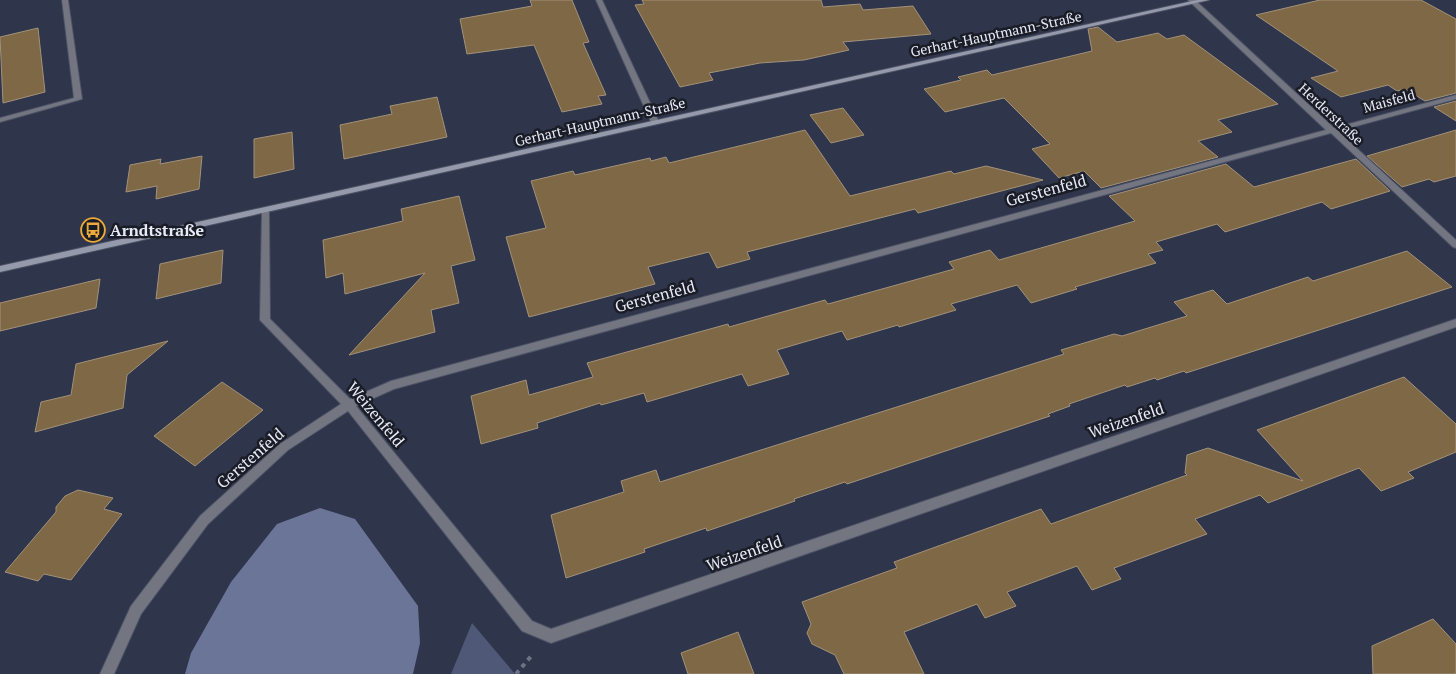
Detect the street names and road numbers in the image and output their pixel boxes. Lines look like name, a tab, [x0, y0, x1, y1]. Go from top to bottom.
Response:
street label: Gerhart-Hauptmann-Straße	[909, 6, 1083, 61]
street label: Herderstraße	[1295, 79, 1368, 149]
street label: Maisfeld	[1361, 84, 1417, 117]
street label: Gerhart-Hauptmann-Straße	[513, 93, 687, 150]
street label: Gerstenfeld	[1003, 169, 1089, 211]
street label: Gerstenfeld	[612, 275, 698, 317]
street label: Weizenfeld	[342, 377, 410, 451]
street label: Weizenfeld	[1085, 397, 1167, 443]
street label: Gerstenfeld	[212, 423, 288, 493]
street label: Weizenfeld	[703, 530, 785, 576]

